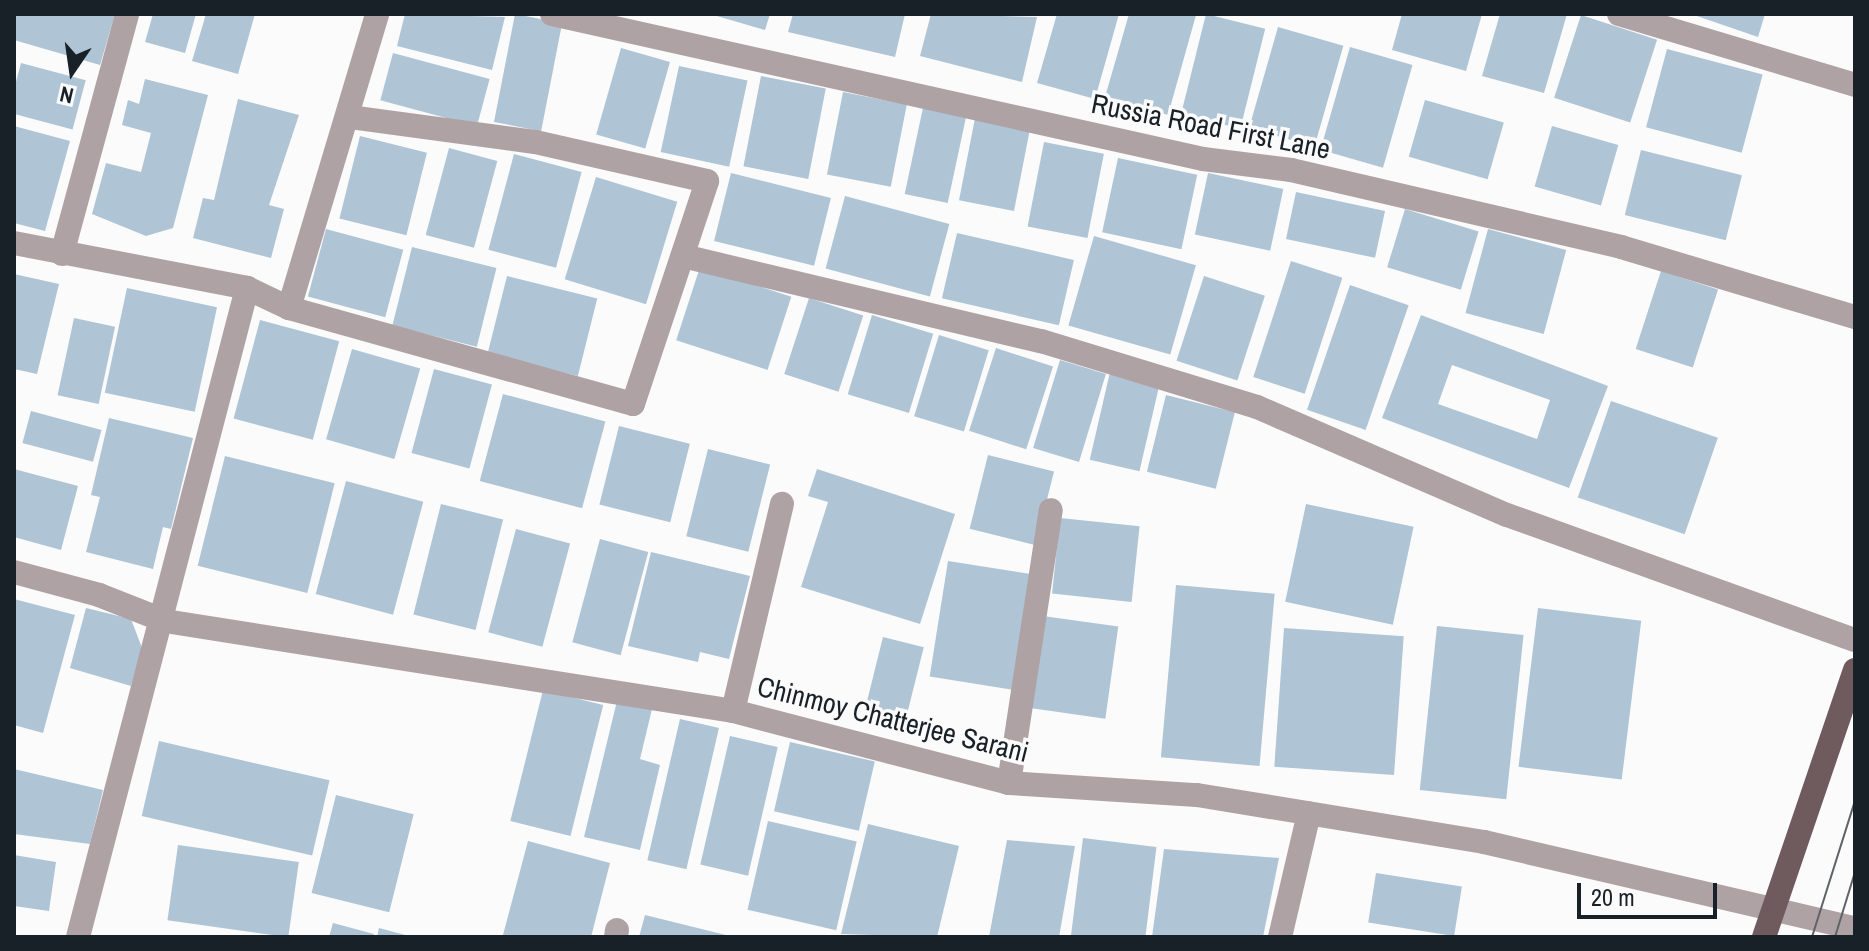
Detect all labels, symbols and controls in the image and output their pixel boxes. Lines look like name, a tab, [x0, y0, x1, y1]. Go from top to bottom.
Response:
north arrow	[32, 32, 112, 112]
text: N	[57, 79, 76, 111]
street label: Russia Road First Lane	[1089, 86, 1333, 166]
street label: Chinmoy Chatterjee Sarani	[754, 669, 1032, 769]
scale bar	[1581, 867, 1721, 917]
text: 20 m	[1591, 881, 1635, 913]

